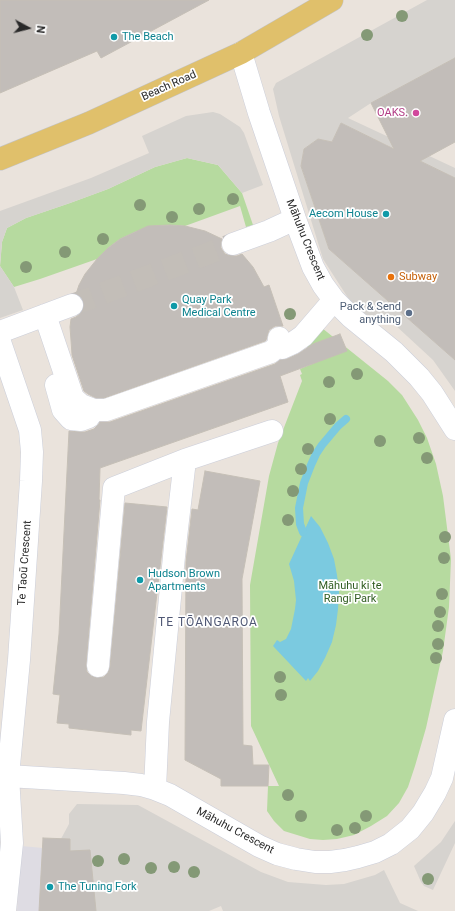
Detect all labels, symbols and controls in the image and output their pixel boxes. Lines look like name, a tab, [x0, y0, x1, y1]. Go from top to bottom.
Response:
north arrow	[8, 8, 48, 48]
text: N	[33, 25, 47, 34]
place label: The Beach	[122, 30, 174, 44]
marker: The Beach	[109, 32, 119, 42]
street label: Beach Road	[140, 68, 198, 104]
place label: OAKS.	[377, 106, 408, 120]
marker: OAKS.	[411, 108, 421, 118]
street label: Māhuhu Crescent	[283, 198, 327, 282]
place label: Aecom House	[309, 207, 378, 221]
marker: Aecom House	[381, 209, 391, 219]
place label: Subway	[399, 270, 437, 284]
marker: Subway	[386, 272, 396, 282]
place label: Quay Park Medical Centre	[182, 293, 256, 319]
place label: Pack & Send anything	[340, 300, 401, 326]
marker: Quay Park Medical Centre	[169, 301, 179, 311]
marker: Pack & Send anything	[404, 308, 414, 318]
street label: Te Taoū Crescent	[15, 520, 35, 606]
place label: Hudson Brown Apartments	[148, 567, 220, 593]
marker: Hudson Brown Apartments	[135, 575, 145, 585]
park label: Māhuhu ki te Rangi Park	[319, 579, 381, 605]
district label: TE TŌANGAROA	[158, 616, 258, 630]
street label: Māhuhu Crescent	[194, 805, 276, 857]
place label: The Tuning Fork	[58, 880, 137, 894]
marker: The Tuning Fork	[45, 882, 55, 892]

